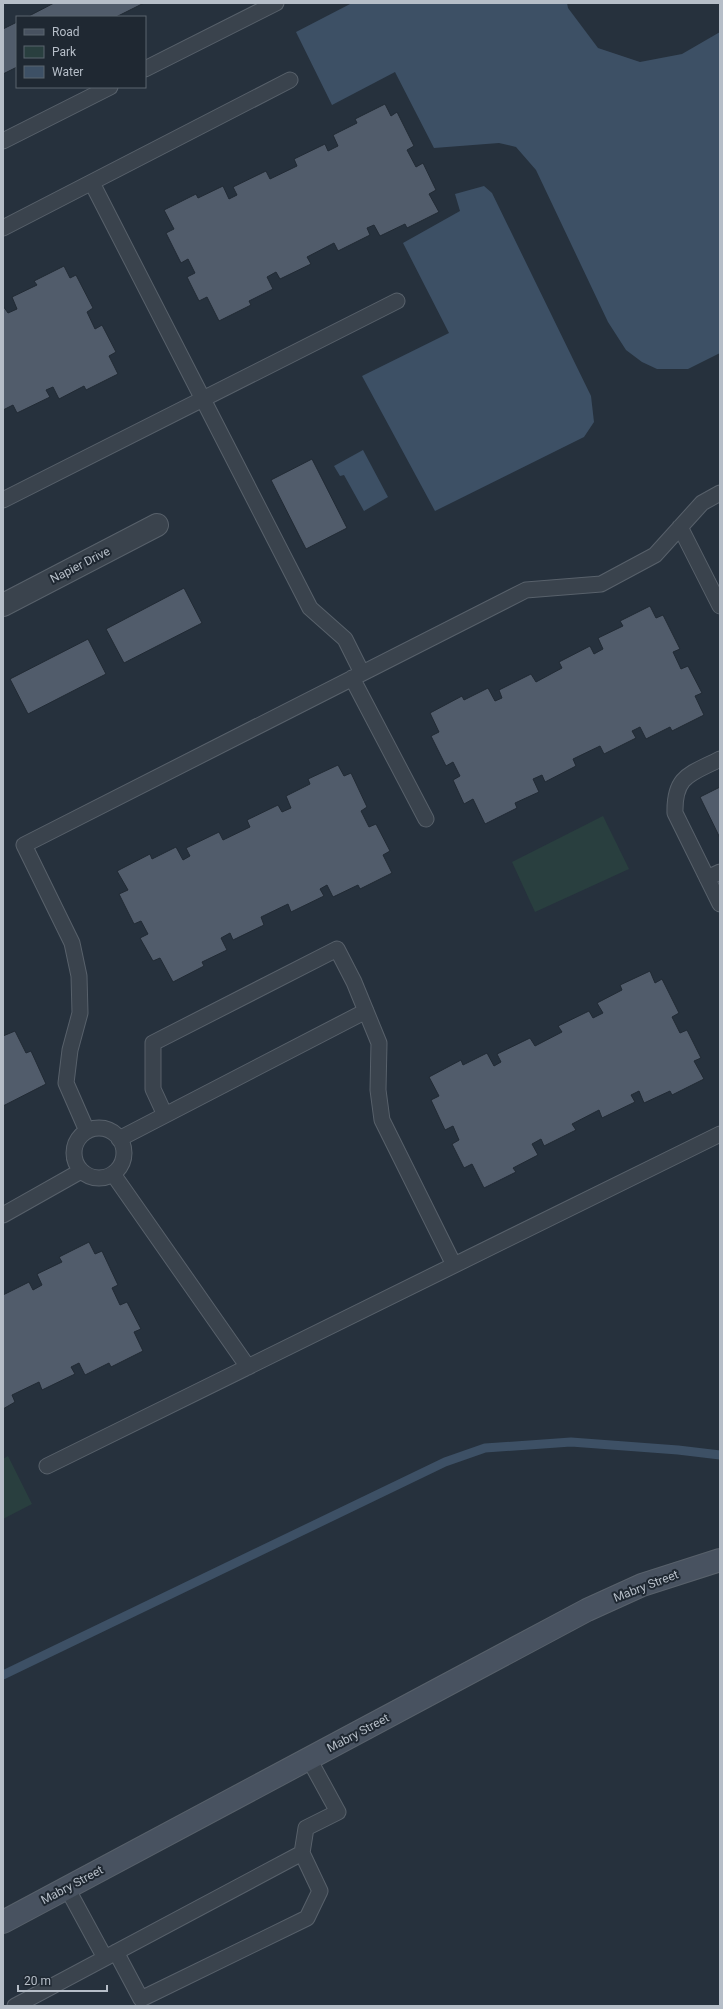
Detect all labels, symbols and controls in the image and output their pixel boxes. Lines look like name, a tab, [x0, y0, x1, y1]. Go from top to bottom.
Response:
legend	[16, 16, 146, 88]
text: Road	[52, 25, 80, 39]
text: Park	[52, 45, 77, 59]
text: Water	[52, 65, 83, 79]
street label: Napier Drive	[48, 544, 112, 586]
street label: Mabry Street	[612, 1567, 680, 1605]
street label: Mabry Street	[325, 1711, 391, 1755]
street label: Mabry Street	[39, 1863, 105, 1907]
scale bar	[18, 1967, 107, 1993]
text: 20 m	[24, 1974, 51, 1988]

